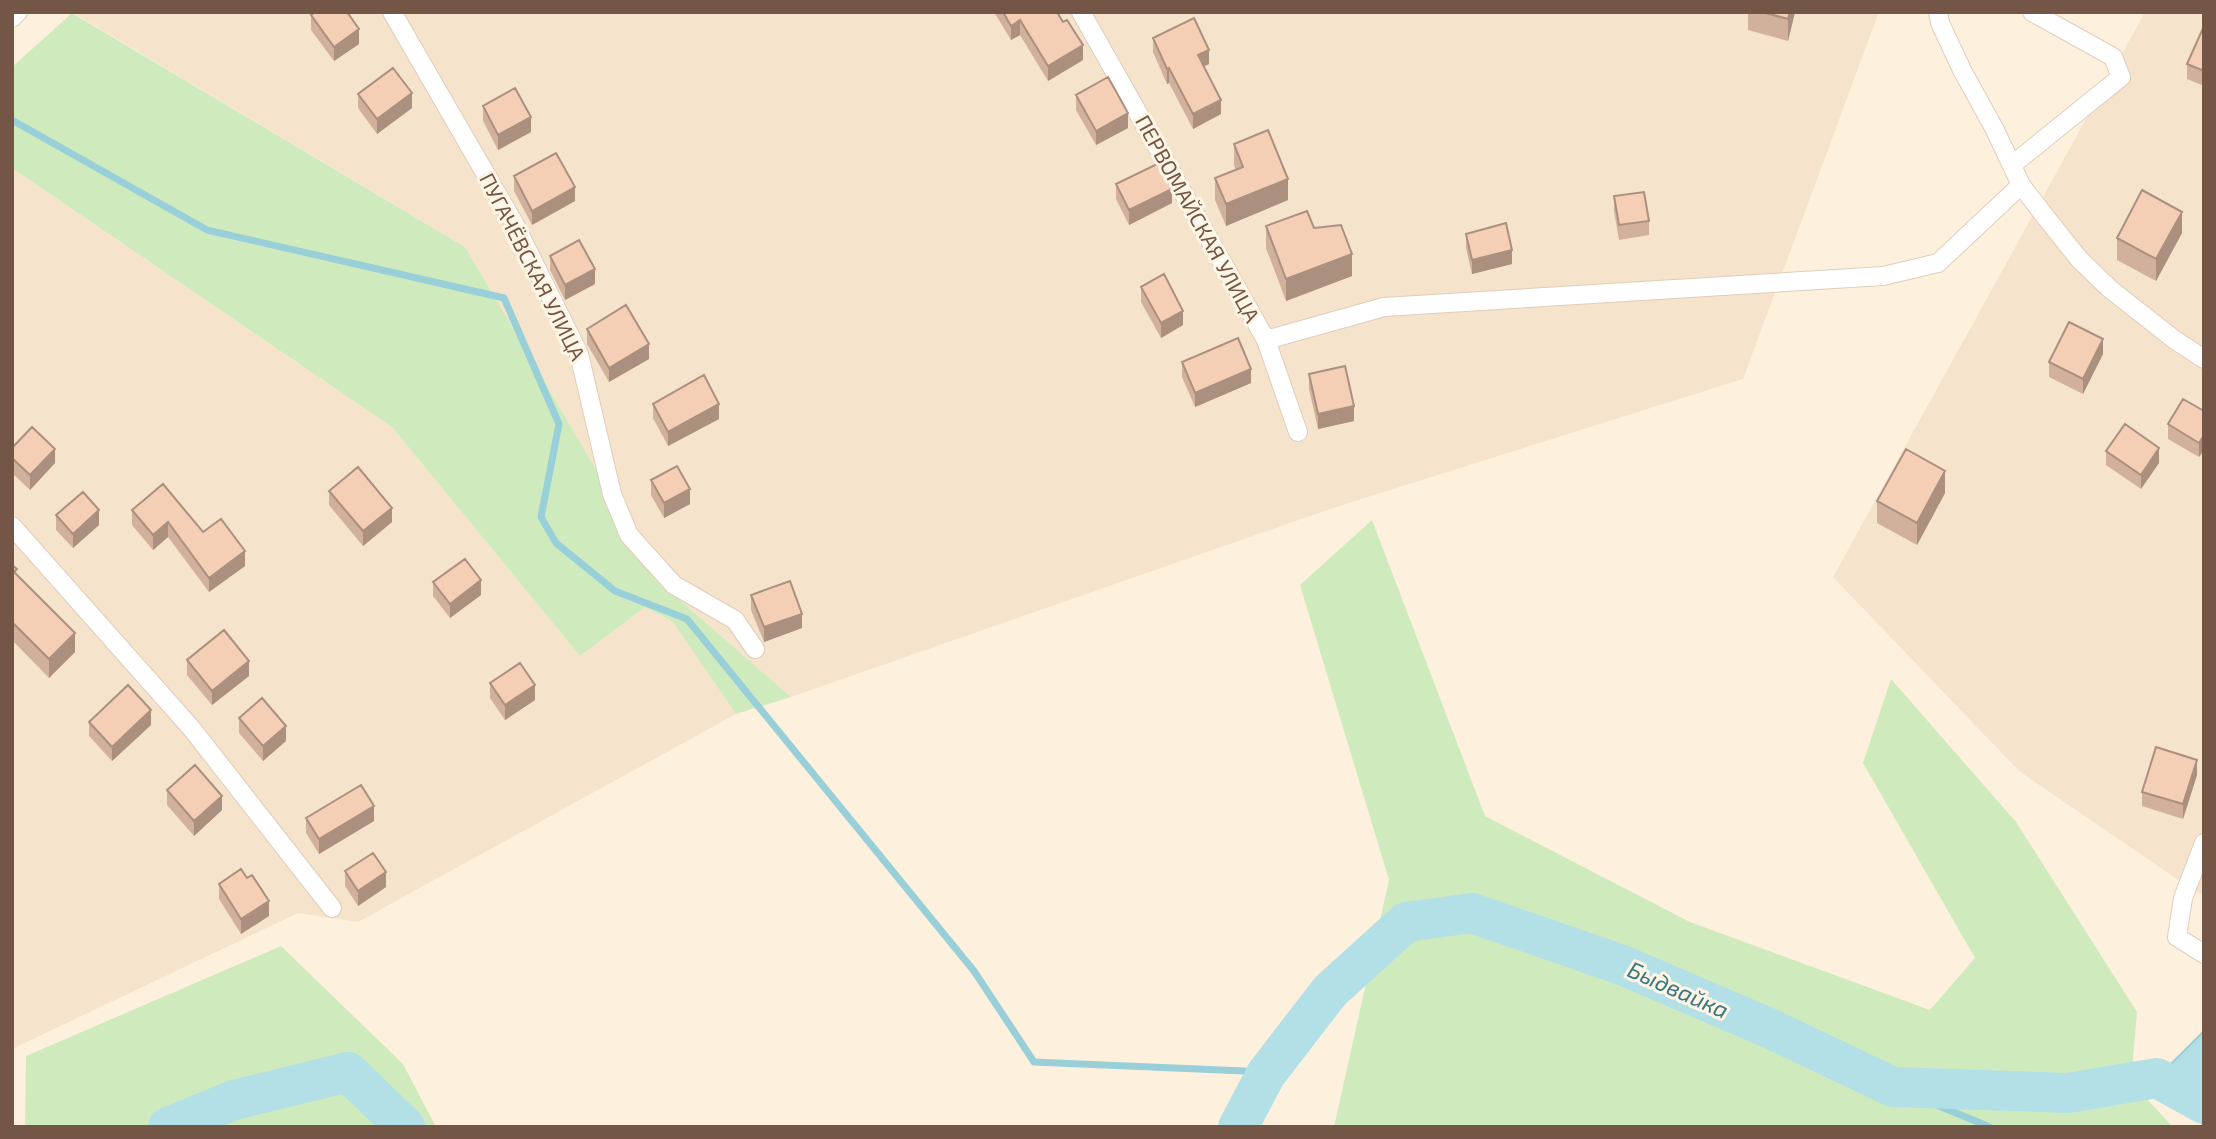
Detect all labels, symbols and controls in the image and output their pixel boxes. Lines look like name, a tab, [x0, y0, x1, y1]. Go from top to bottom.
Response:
street label: ПЕРВОМАЙСКАЯ УЛИЦА	[1131, 110, 1266, 326]
street label: ПУГАЧЁВСКАЯ УЛИЦА	[475, 168, 591, 364]
water label: Быдвайка	[1624, 954, 1733, 1024]

